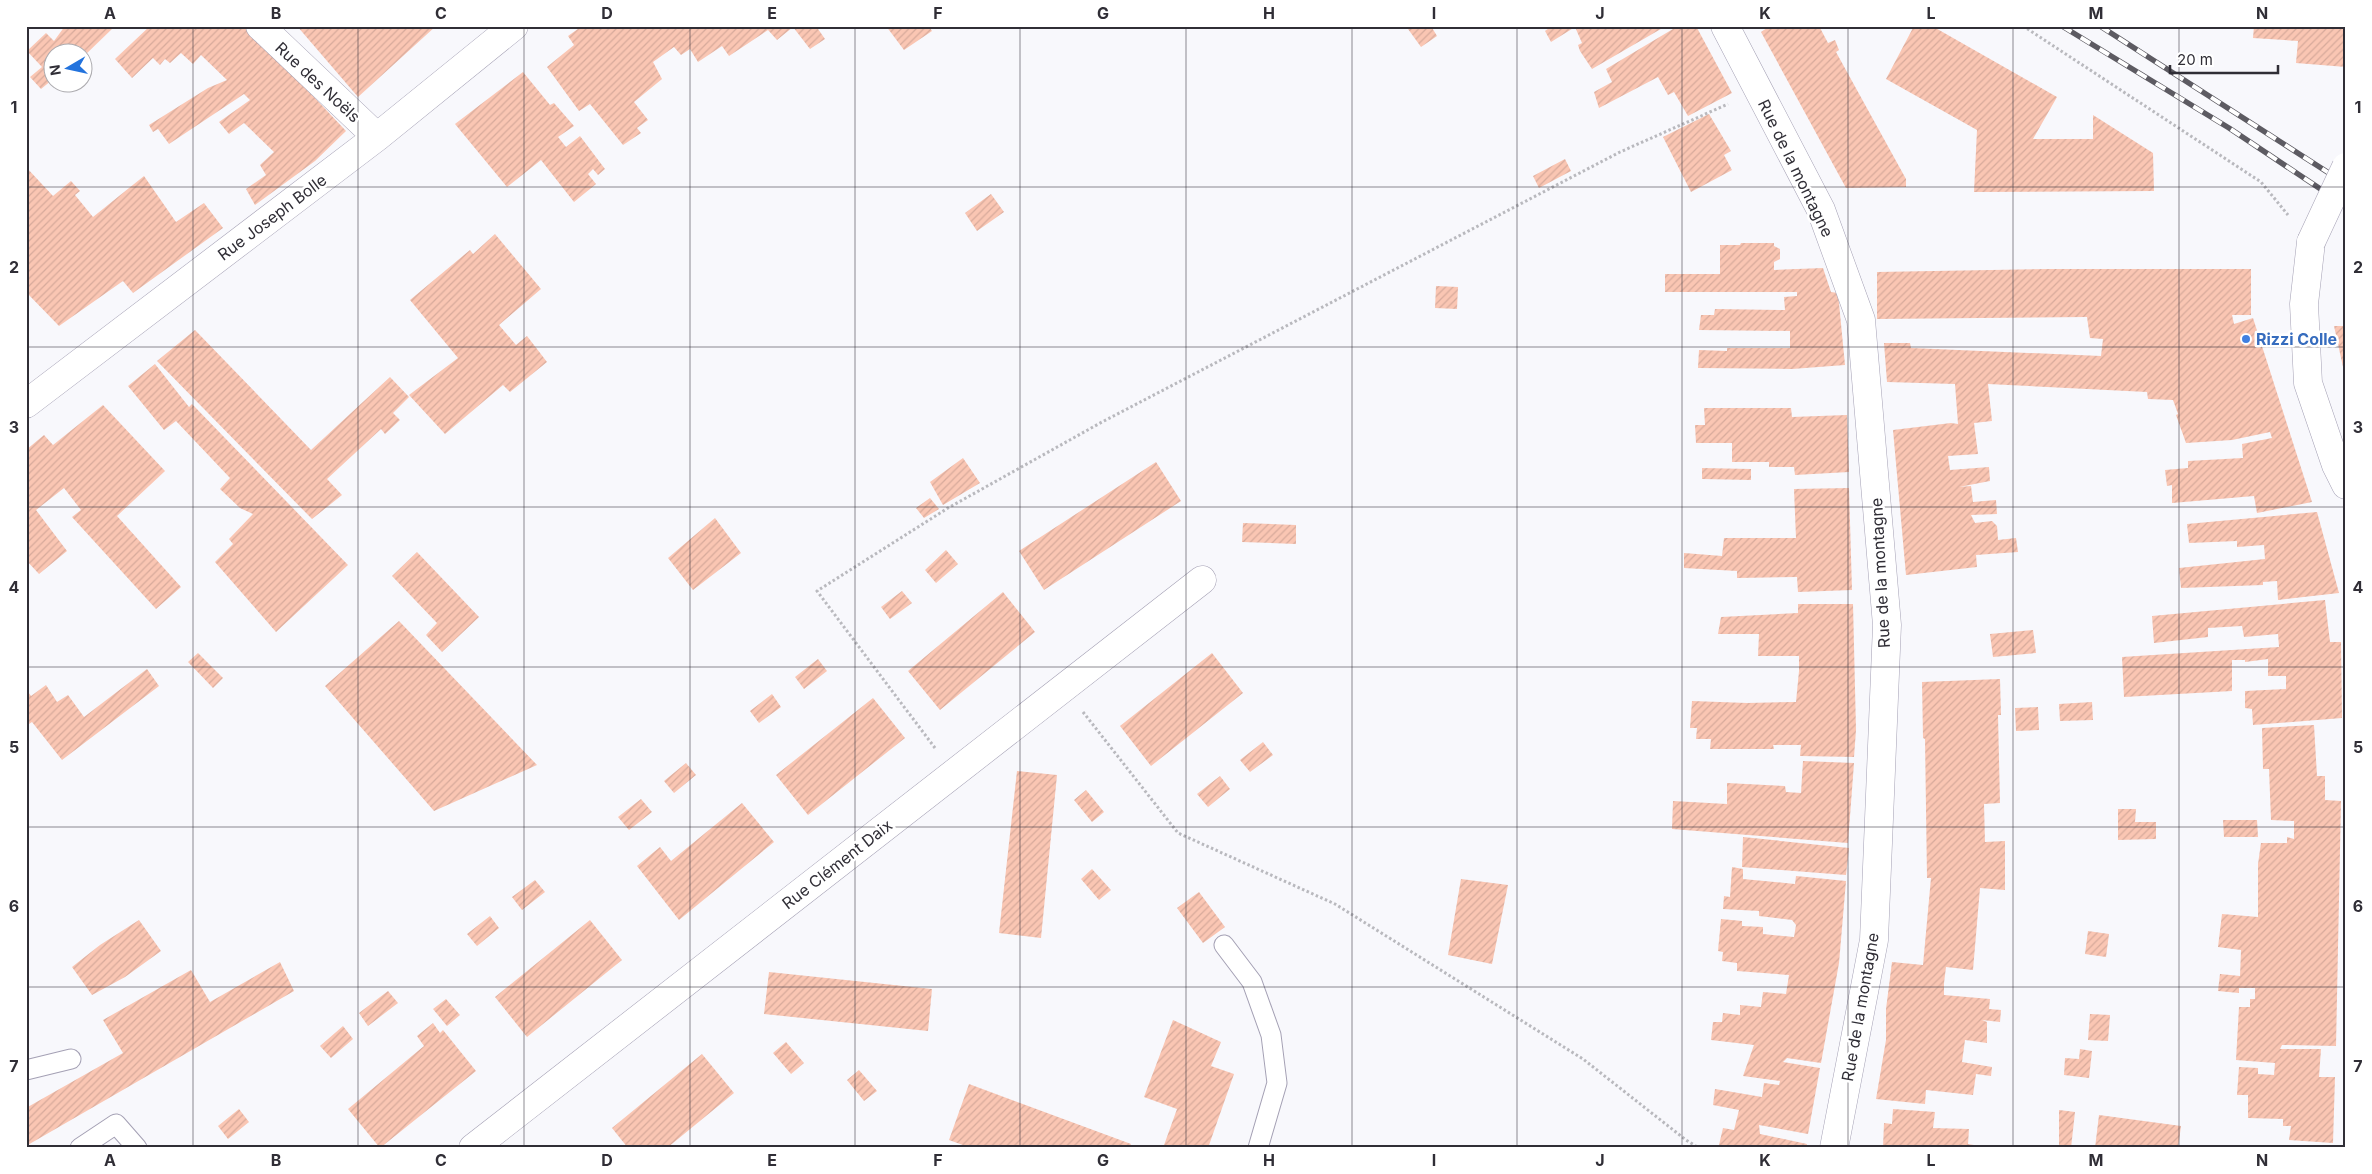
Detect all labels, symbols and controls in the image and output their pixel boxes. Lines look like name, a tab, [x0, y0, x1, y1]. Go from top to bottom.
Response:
text: A	[104, 3, 116, 23]
text: B	[271, 3, 281, 23]
text: C	[435, 3, 447, 23]
text: D	[601, 3, 613, 23]
text: E	[767, 3, 777, 23]
text: F	[933, 3, 943, 23]
text: G	[1097, 3, 1109, 23]
text: H	[1263, 3, 1275, 23]
text: I	[1432, 3, 1436, 23]
text: J	[1595, 3, 1605, 23]
text: K	[1759, 3, 1771, 23]
text: L	[1926, 3, 1936, 23]
text: M	[2089, 3, 2103, 23]
text: N	[2256, 3, 2268, 23]
street label: Rue des Noëls	[271, 38, 365, 126]
north arrow	[42, 42, 92, 92]
scale bar	[2170, 42, 2277, 74]
text: 20 m	[2177, 50, 2213, 69]
text: N	[45, 64, 64, 77]
street label: Rue de la montagne	[1754, 96, 1838, 240]
text: 1	[11, 97, 17, 117]
text: 1	[2355, 97, 2361, 117]
street label: Rue Joseph Bolle	[214, 170, 330, 264]
text: 2	[9, 257, 19, 277]
text: 2	[2353, 257, 2363, 277]
place label: Rizzi Colle	[2256, 329, 2337, 349]
marker: Rizzi Colle	[2240, 333, 2252, 345]
text: 3	[9, 417, 19, 437]
text: 3	[2353, 417, 2363, 437]
street label: Rue de la montagne	[1866, 497, 1894, 649]
text: 4	[9, 577, 20, 597]
text: 4	[2353, 577, 2364, 597]
text: 5	[9, 737, 19, 757]
text: 5	[2353, 737, 2363, 757]
street label: Rue Clément Daix	[778, 815, 896, 913]
text: 6	[9, 896, 19, 916]
text: 6	[2353, 896, 2363, 916]
street label: Rue de la montagne	[1837, 931, 1883, 1083]
text: 7	[9, 1056, 19, 1076]
text: 7	[2353, 1056, 2363, 1076]
text: A	[104, 1150, 116, 1170]
text: B	[271, 1150, 281, 1170]
text: C	[435, 1150, 447, 1170]
text: D	[601, 1150, 613, 1170]
text: E	[767, 1150, 777, 1170]
text: F	[933, 1150, 943, 1170]
text: G	[1097, 1150, 1109, 1170]
text: H	[1263, 1150, 1275, 1170]
text: I	[1432, 1150, 1436, 1170]
text: J	[1595, 1150, 1605, 1170]
text: K	[1759, 1150, 1771, 1170]
text: L	[1926, 1150, 1936, 1170]
text: M	[2089, 1150, 2103, 1170]
text: N	[2256, 1150, 2268, 1170]

